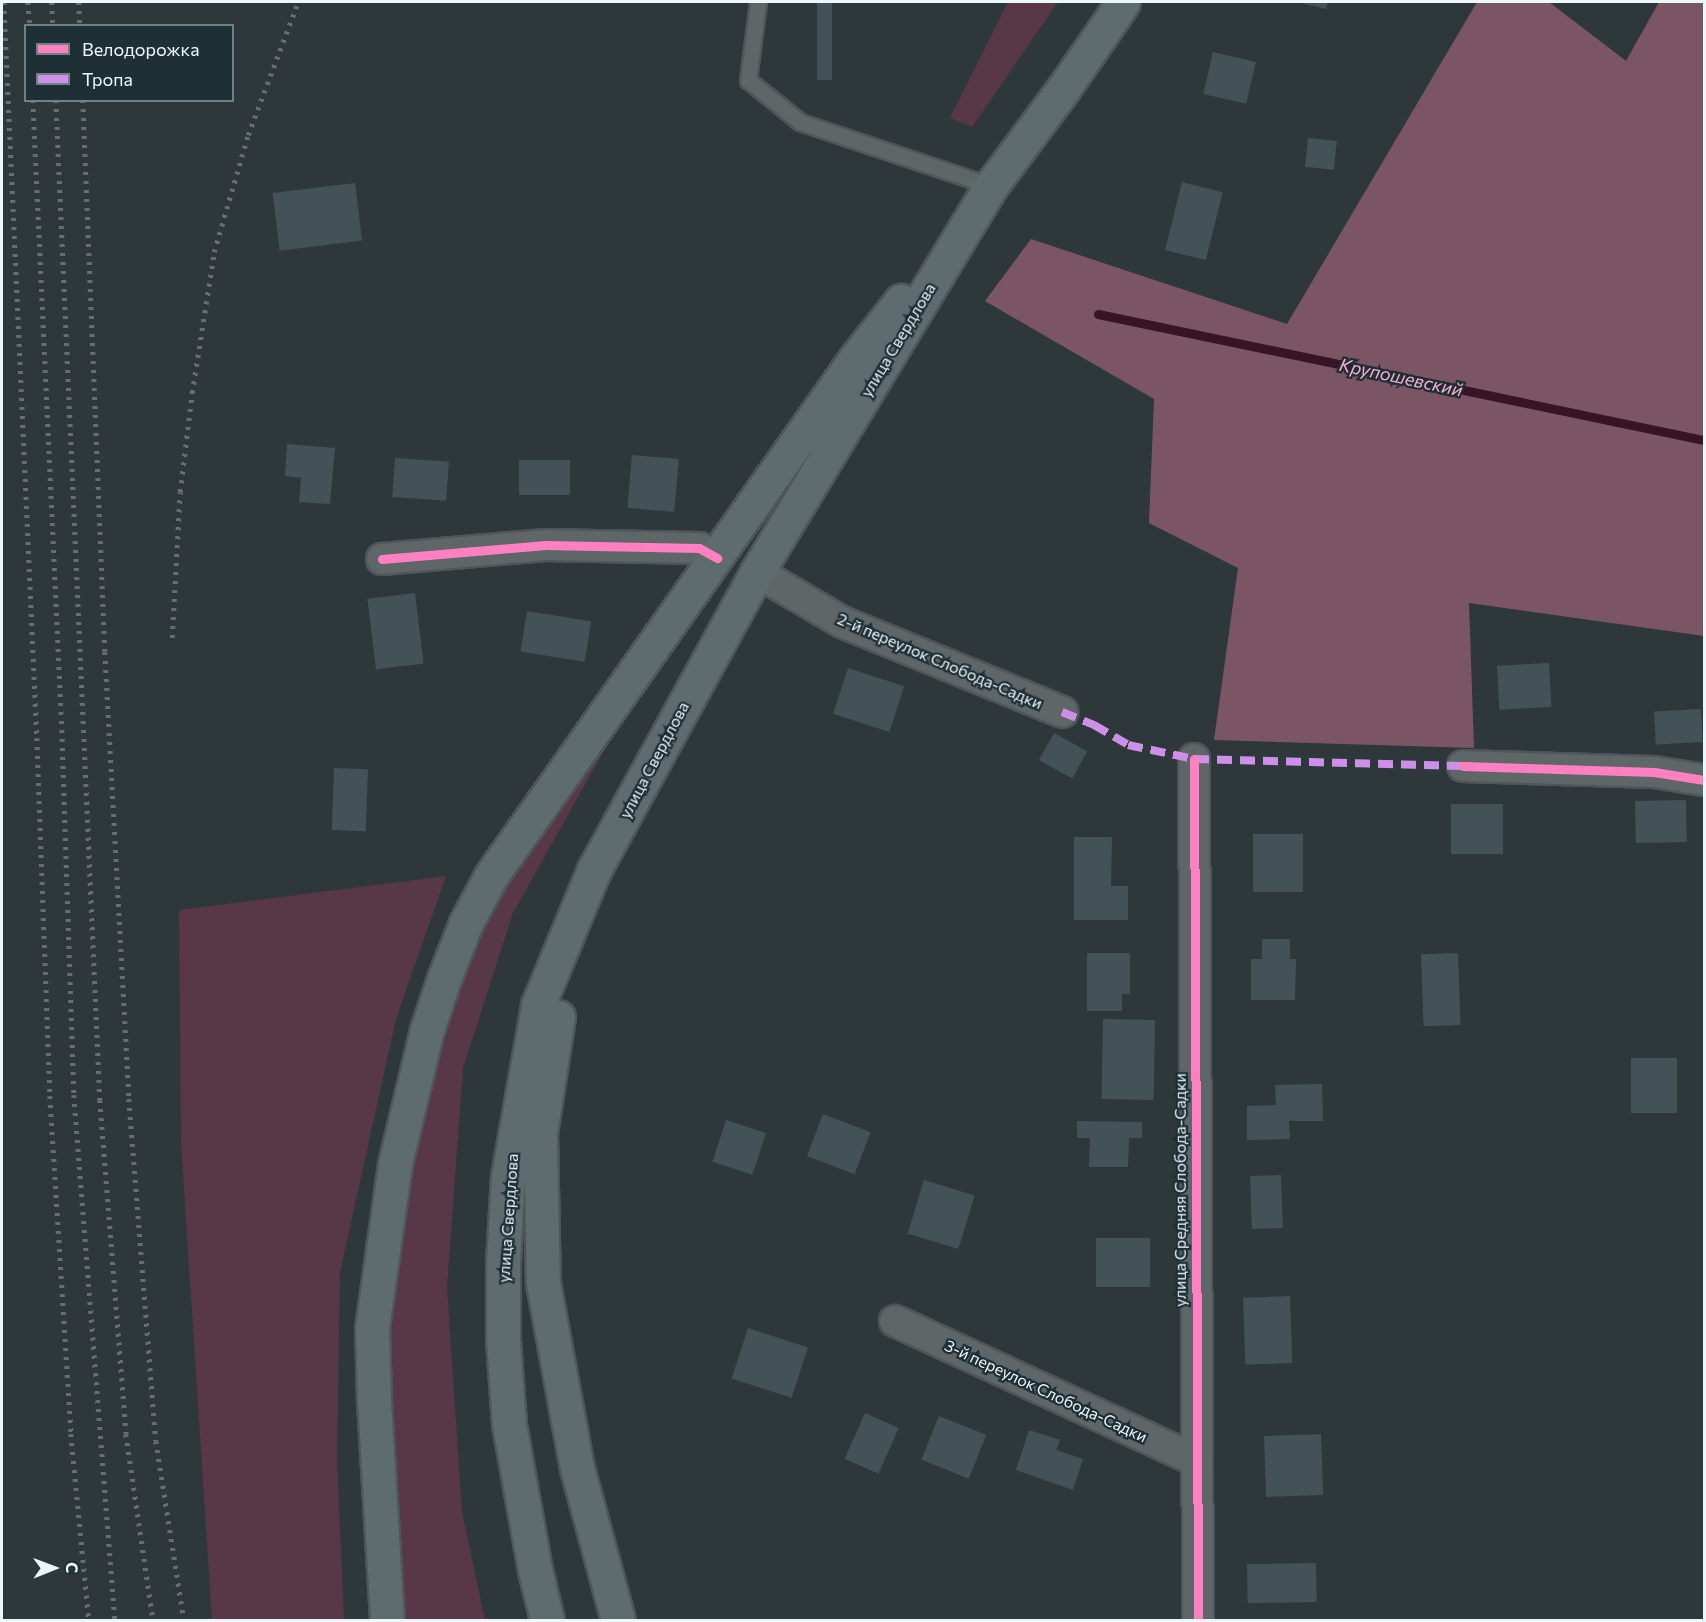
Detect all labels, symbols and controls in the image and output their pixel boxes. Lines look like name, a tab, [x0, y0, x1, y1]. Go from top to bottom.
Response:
legend	[24, 24, 234, 102]
text: Велодорожка	[82, 38, 200, 60]
text: Тропа	[82, 68, 133, 90]
street label: улица Свердлова	[856, 280, 940, 400]
water label: Крупошевский	[1337, 353, 1465, 401]
street label: 2-й переулок Слобода-Садки	[835, 609, 1045, 713]
street label: улица Свердлова	[615, 698, 693, 822]
street label: улица Средняя Слобода-Садки	[1170, 1073, 1190, 1307]
street label: улица Свердлова	[494, 1153, 522, 1283]
street label: 3-й переулок Слобода-Садки	[942, 1336, 1150, 1446]
north arrow	[24, 1538, 84, 1598]
text: С	[63, 1562, 82, 1573]

